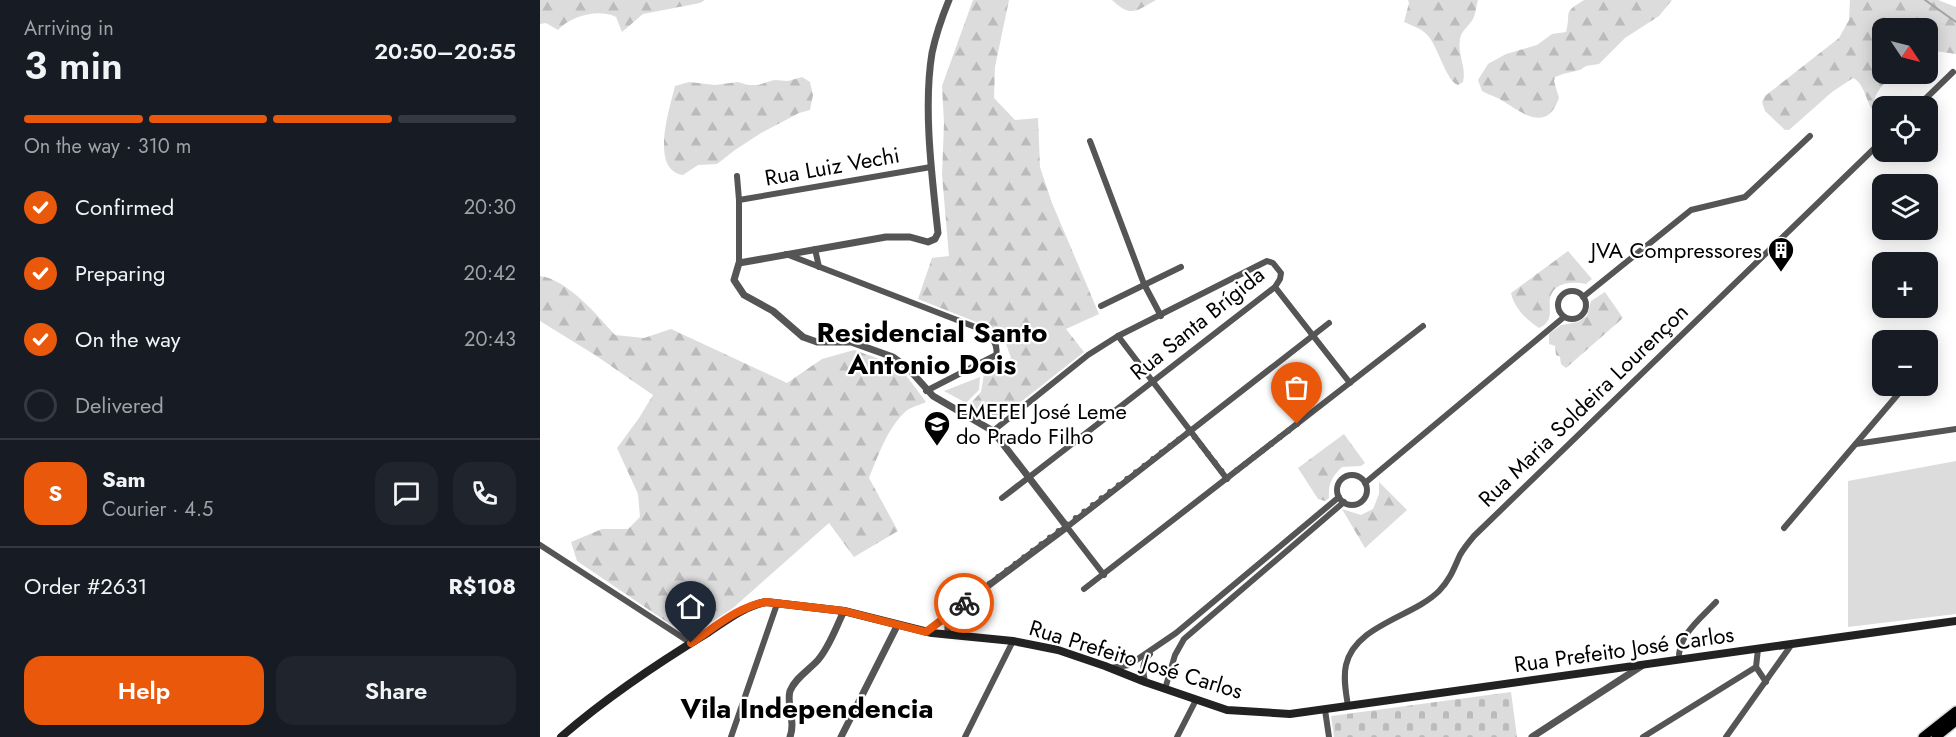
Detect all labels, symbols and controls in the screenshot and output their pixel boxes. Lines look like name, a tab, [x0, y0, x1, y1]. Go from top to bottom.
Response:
text: Arriving in	[24, 14, 114, 43]
north arrow	[1872, 18, 1938, 84]
map controls	[1872, 18, 1938, 396]
text: 20:50–20:55	[374, 35, 516, 67]
text: 3 min	[24, 37, 123, 94]
button: locate	[1872, 96, 1938, 162]
text: On the way · 310 m	[24, 132, 191, 161]
street label: Rua Luiz Vechi	[762, 138, 902, 194]
button: layers	[1872, 174, 1938, 240]
icon: check	[24, 191, 57, 224]
text: Confirmed	[75, 191, 174, 223]
text: 20:30	[464, 193, 516, 222]
place label: JVA Compressores	[1588, 234, 1762, 266]
building icon: JVA Compressores	[1766, 235, 1796, 273]
button: +	[1872, 252, 1938, 318]
icon: check	[24, 257, 57, 290]
text: Preparing	[75, 257, 166, 289]
text: 20:42	[464, 259, 516, 288]
street label: Rua Santa Brígida	[1123, 259, 1271, 387]
street label: Rua Maria Soldeira Lourençon	[1471, 296, 1695, 514]
district label: Residencial Santo Antonio Dois	[817, 312, 1047, 385]
icon: check	[24, 323, 57, 356]
text: On the way	[75, 323, 180, 355]
text: 20:43	[464, 325, 516, 354]
button: −	[1872, 330, 1938, 396]
pin	[1271, 362, 1322, 424]
icon: bag	[1280, 371, 1313, 404]
text: Delivered	[75, 389, 164, 421]
place label: EMEFEI José Leme do Prado Filho	[956, 395, 1127, 452]
school or university icon: EMEFEI José Leme do Prado Filho	[922, 409, 952, 447]
button: chat	[375, 462, 438, 525]
button: phone	[453, 462, 516, 525]
text: Sam	[102, 463, 146, 495]
text: S	[49, 477, 62, 509]
text: Courier · 4.5	[102, 495, 213, 524]
text: Order #2631	[24, 570, 147, 602]
text: R$108	[449, 570, 516, 602]
courier	[934, 573, 994, 633]
pin	[665, 581, 716, 643]
icon: bike	[948, 587, 981, 620]
icon: home	[674, 590, 707, 623]
street label: Rua Prefeito José Carlos	[1025, 611, 1247, 707]
street label: Rua Prefeito José Carlos	[1512, 618, 1736, 680]
button: Help	[24, 656, 264, 725]
button: Share	[276, 656, 516, 725]
district label: Vila Independencia	[679, 688, 934, 729]

